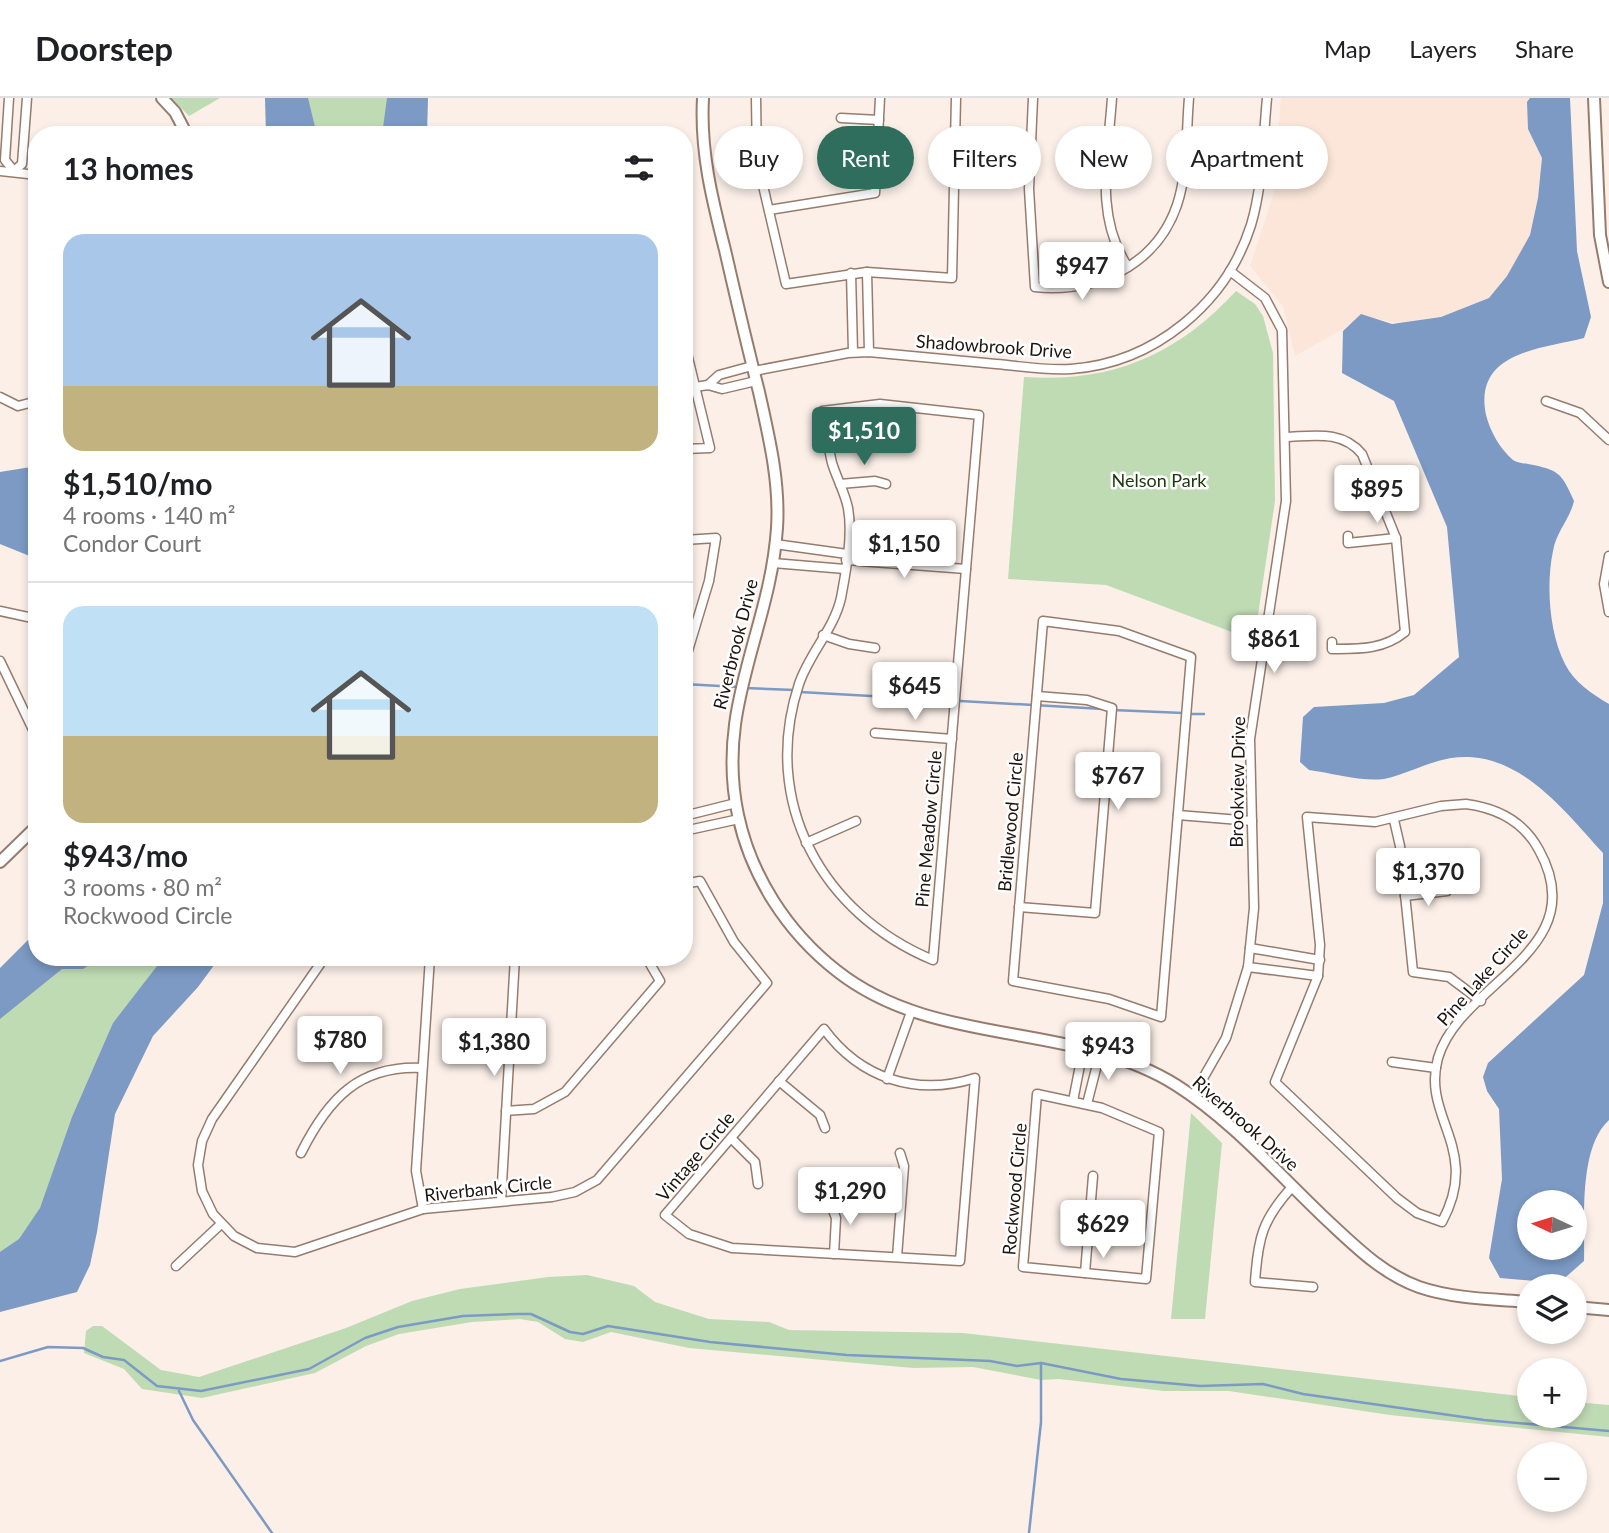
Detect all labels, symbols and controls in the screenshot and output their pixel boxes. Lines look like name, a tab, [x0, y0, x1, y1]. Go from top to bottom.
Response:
text: Doorstep	[35, 28, 173, 68]
text: Map	[1324, 34, 1371, 63]
text: Layers	[1409, 34, 1477, 63]
text: Share	[1515, 34, 1574, 63]
chip: Buy	[714, 126, 803, 189]
chip: Rent	[817, 126, 914, 189]
chip: Filters	[928, 126, 1041, 189]
chip: New	[1055, 126, 1152, 189]
chip: Apartment	[1166, 126, 1328, 189]
icon: filters	[620, 149, 658, 187]
text: 13 homes	[63, 150, 194, 186]
pin: $947	[1041, 242, 1123, 302]
text: $947	[1055, 251, 1109, 279]
icon: home	[298, 280, 424, 406]
street label: Shadowbrook Drive	[915, 330, 1073, 362]
pin: $1,510	[807, 408, 921, 467]
text: $1,510	[828, 416, 900, 444]
text: $1,510/mo	[63, 465, 212, 501]
pin: $895	[1336, 466, 1418, 525]
park label: Nelson Park	[1111, 469, 1207, 491]
text: $895	[1350, 474, 1404, 502]
text: 4 rooms · 140 m²	[63, 501, 235, 529]
pin: $1,150	[847, 520, 961, 580]
text: Condor Court	[63, 529, 201, 557]
text: $1,150	[868, 529, 940, 557]
street label: Riverbrook Drive	[708, 576, 762, 712]
pin: $861	[1233, 616, 1315, 675]
text: $861	[1247, 624, 1301, 652]
icon: home	[298, 652, 424, 778]
pin: $645	[874, 662, 956, 722]
text: $645	[888, 671, 942, 699]
street label: Brookview Drive	[1225, 716, 1249, 848]
street label: Pine Meadow Circle	[910, 750, 946, 908]
street label: Bridlewood Circle	[993, 751, 1027, 893]
pin: $767	[1077, 752, 1159, 812]
text: $767	[1091, 761, 1145, 789]
text: $943/mo	[63, 837, 188, 873]
pin: $1,370	[1371, 848, 1485, 908]
text: $1,370	[1392, 857, 1464, 885]
text: 3 rooms · 80 m²	[63, 873, 222, 901]
text: Rockwood Circle	[63, 901, 232, 929]
street label: Pine Lake Circle	[1432, 922, 1532, 1030]
pin: $780	[299, 1016, 381, 1076]
pin: $1,380	[437, 1018, 551, 1078]
pin: $943	[1067, 1023, 1149, 1082]
text: $780	[313, 1025, 367, 1053]
text: $1,380	[458, 1027, 530, 1055]
text: $943	[1081, 1031, 1135, 1059]
street label: Riverbrook Drive	[1188, 1071, 1304, 1175]
street label: Vintage Circle	[651, 1107, 739, 1205]
street label: Rockwood Circle	[997, 1122, 1031, 1256]
pin: $1,290	[793, 1168, 907, 1227]
street label: Riverbank Circle	[423, 1170, 553, 1206]
text: $1,290	[814, 1176, 886, 1204]
north arrow	[1517, 1190, 1587, 1260]
map controls	[1517, 1190, 1587, 1512]
pin: $629	[1062, 1200, 1144, 1260]
text: $629	[1076, 1209, 1130, 1237]
button: layers	[1517, 1274, 1587, 1344]
button: +	[1517, 1358, 1587, 1428]
button: −	[1517, 1442, 1587, 1512]

